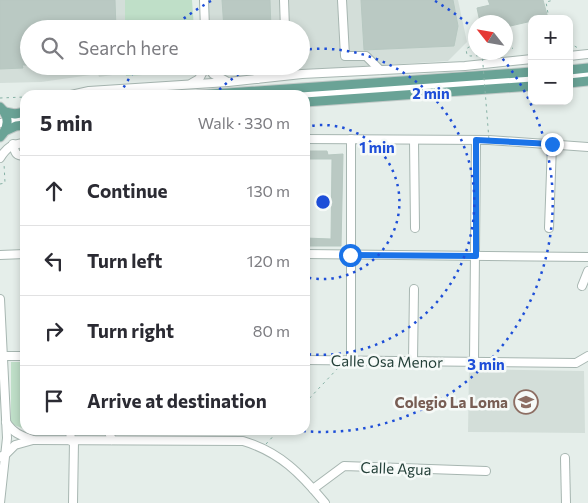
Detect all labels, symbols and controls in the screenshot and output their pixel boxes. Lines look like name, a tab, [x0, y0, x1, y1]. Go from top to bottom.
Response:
north arrow	[468, 15, 513, 60]
map controls	[528, 15, 573, 105]
button: +	[528, 15, 573, 60]
search box	[20, 20, 310, 75]
icon: search	[38, 34, 66, 62]
text: Search here	[78, 36, 178, 59]
button: −	[528, 60, 573, 105]
text: 2 min	[412, 84, 450, 102]
text: 5 min	[40, 110, 93, 135]
text: Walk · 330 m	[198, 113, 290, 132]
route end	[541, 133, 564, 156]
text: 1 min	[359, 138, 395, 156]
icon: ahead	[40, 177, 68, 205]
text: Continue	[87, 179, 167, 202]
text: 130 m	[247, 181, 290, 200]
centre of rings	[314, 193, 332, 211]
route start	[339, 244, 362, 267]
icon: left	[40, 247, 68, 275]
text: Turn left	[87, 249, 162, 272]
text: 120 m	[247, 251, 290, 270]
icon: right	[40, 317, 68, 345]
text: Turn right	[87, 319, 174, 342]
text: 80 m	[253, 321, 290, 340]
street label: Calle Osa Menor	[331, 351, 443, 371]
text: 3 min	[467, 355, 505, 373]
icon: arrive	[40, 387, 68, 415]
text: Arrive at destination	[87, 389, 267, 412]
school or university icon: Colegio La Loma	[513, 389, 539, 415]
place label: Colegio La Loma	[394, 393, 508, 411]
street label: Calle Agua	[360, 458, 432, 478]

